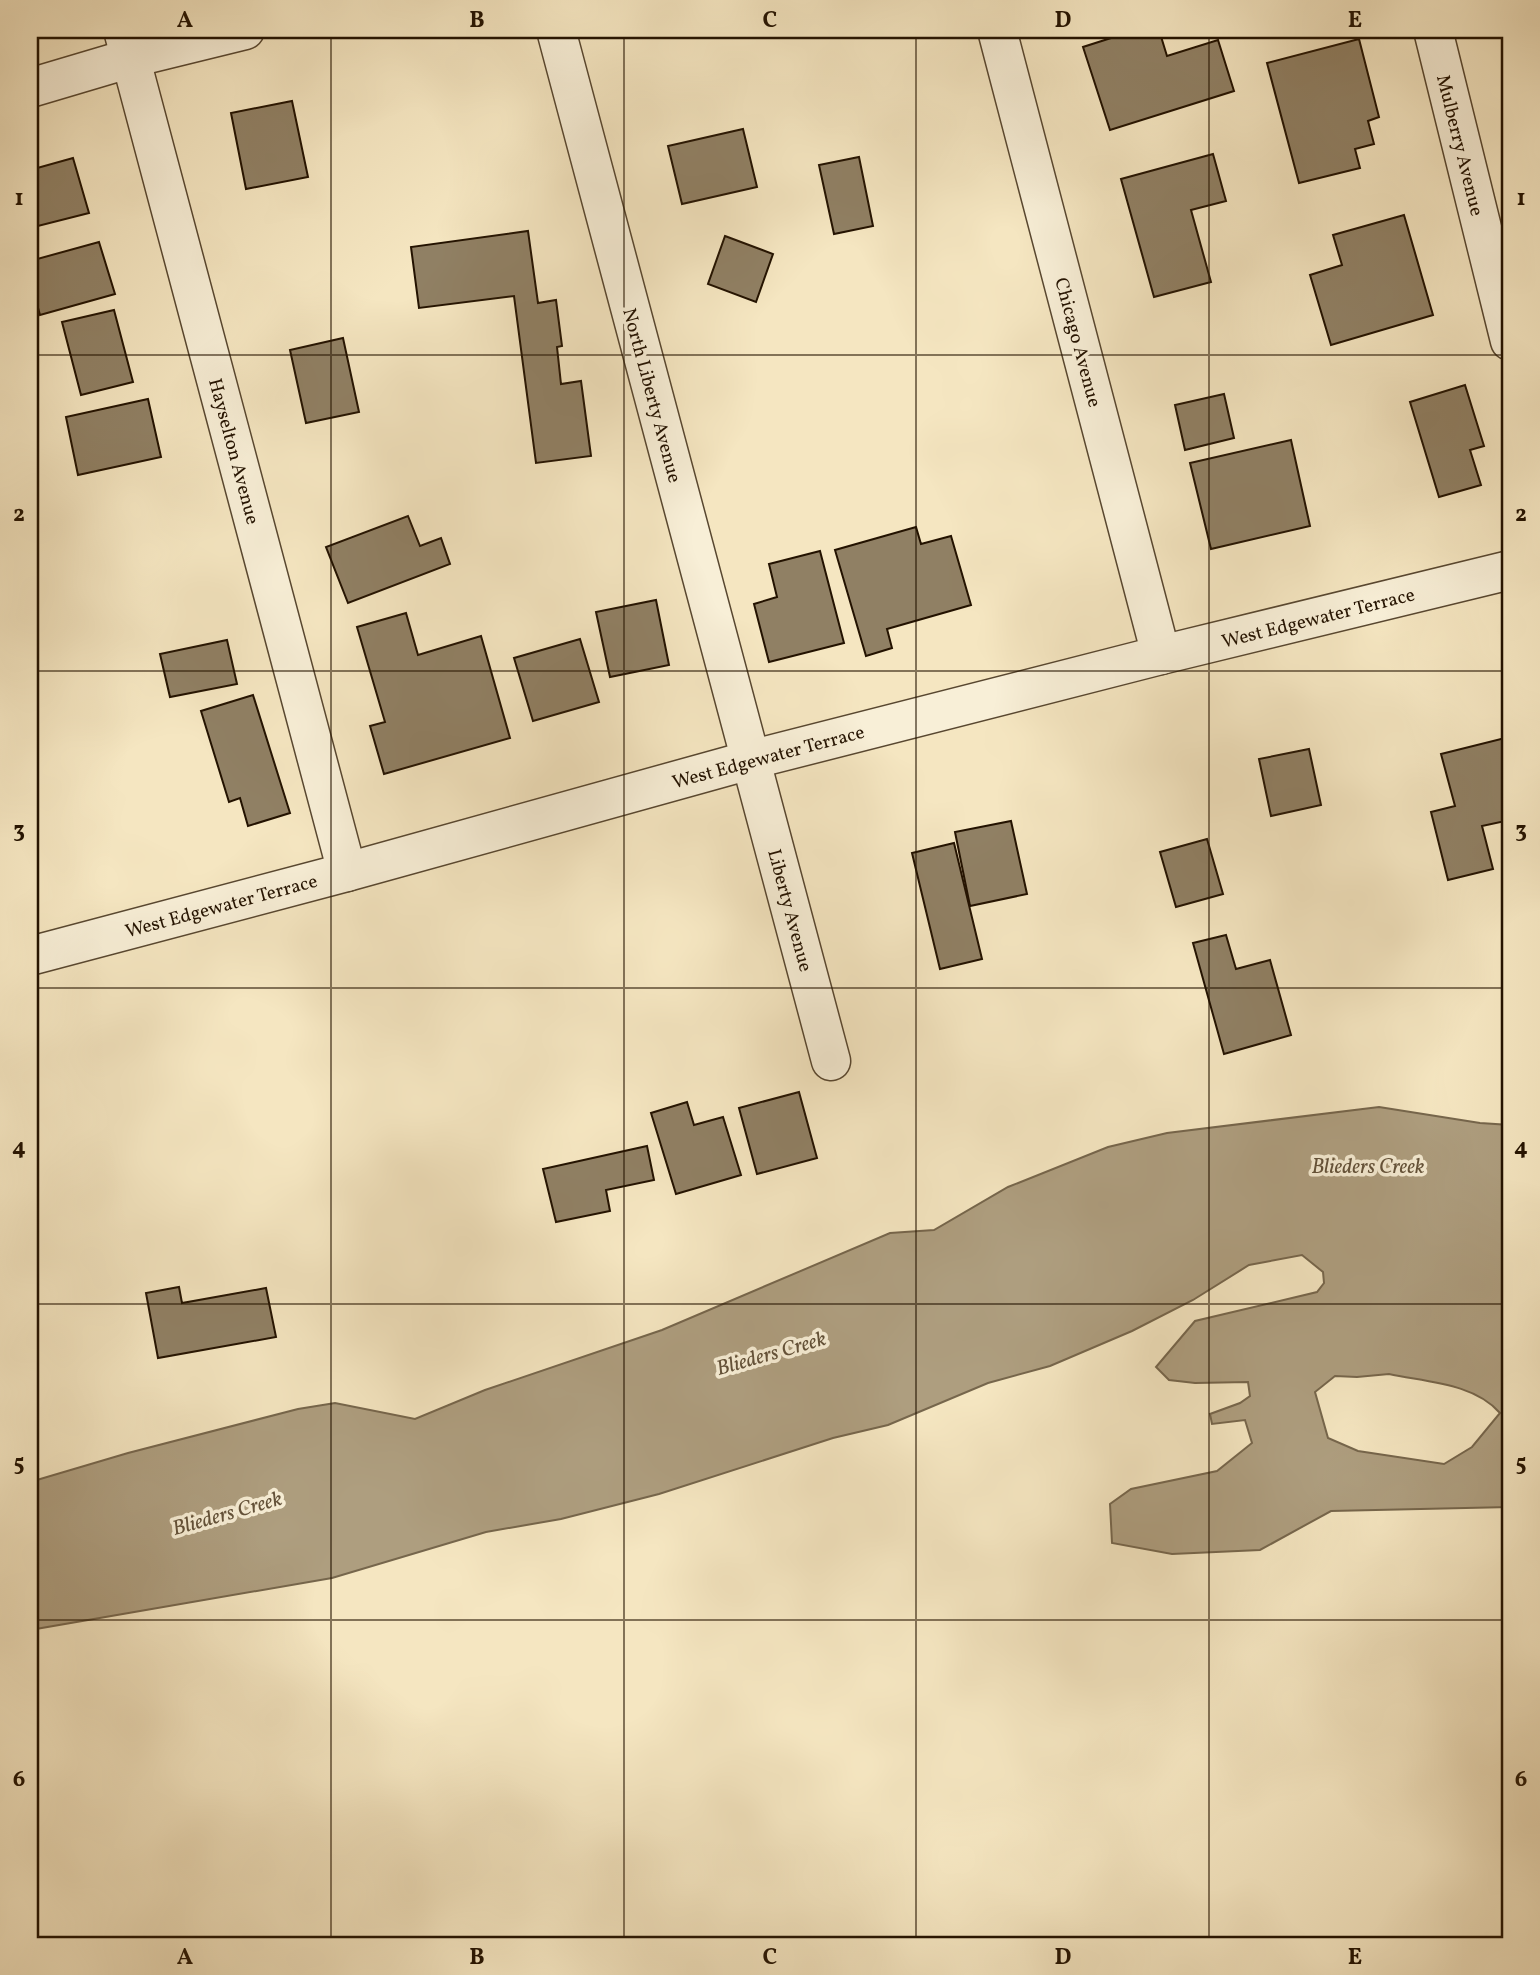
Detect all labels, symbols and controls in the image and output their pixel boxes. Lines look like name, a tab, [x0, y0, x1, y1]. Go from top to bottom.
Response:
text: A	[177, 5, 193, 37]
text: B	[469, 5, 485, 37]
text: C	[763, 5, 777, 37]
text: D	[1055, 5, 1072, 37]
text: E	[1348, 5, 1362, 37]
street label: Mulberry Avenue	[1429, 72, 1489, 219]
text: 1	[14, 183, 24, 215]
text: 1	[1516, 183, 1526, 215]
street label: Chicago Avenue	[1047, 275, 1107, 410]
street label: North Liberty Avenue	[615, 305, 687, 486]
street label: Hayselton Avenue	[201, 376, 265, 527]
text: 2	[13, 499, 25, 531]
text: 2	[1515, 499, 1527, 531]
street label: West Edgewater Terrace	[1219, 582, 1418, 656]
street label: West Edgewater Terrace	[670, 720, 868, 796]
text: 3	[13, 815, 25, 847]
text: 3	[1515, 815, 1527, 847]
street label: Liberty Avenue	[760, 846, 818, 975]
street label: West Edgewater Terrace	[123, 869, 321, 945]
text: 4	[12, 1132, 26, 1164]
text: 4	[1514, 1132, 1528, 1164]
water label: Blieders Creek	[1311, 1153, 1425, 1182]
water label: Blieders Creek	[713, 1325, 830, 1384]
text: 5	[13, 1448, 25, 1480]
text: 5	[1515, 1448, 1527, 1480]
water label: Blieders Creek	[169, 1485, 286, 1544]
text: 6	[13, 1764, 25, 1796]
text: 6	[1515, 1764, 1527, 1796]
text: A	[177, 1942, 193, 1974]
text: B	[469, 1942, 485, 1974]
text: C	[763, 1942, 777, 1974]
text: D	[1055, 1942, 1072, 1974]
text: E	[1348, 1942, 1362, 1974]

